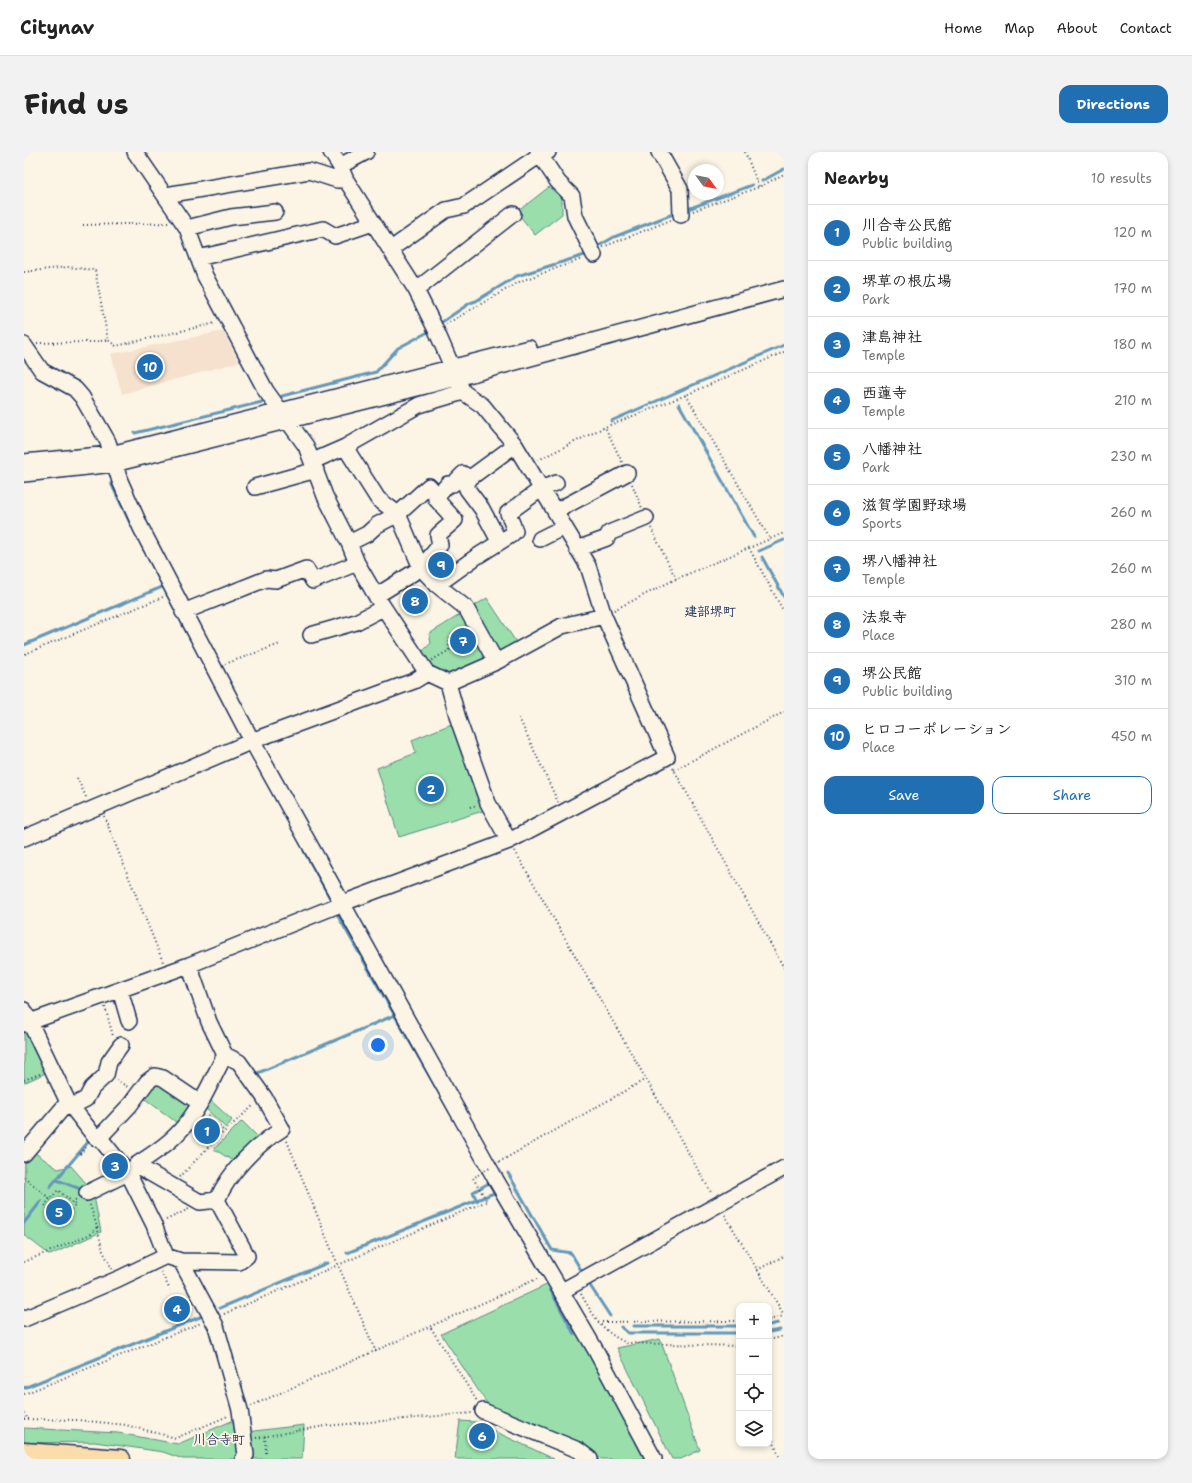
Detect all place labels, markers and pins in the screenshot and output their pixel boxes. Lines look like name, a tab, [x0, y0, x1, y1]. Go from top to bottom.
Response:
pin: 10	[137, 352, 163, 382]
pin: 9	[428, 550, 454, 580]
pin: 8	[402, 586, 428, 616]
pin: 7	[450, 626, 476, 656]
pin: 2	[418, 774, 444, 804]
pin: 1	[194, 1116, 220, 1146]
pin: 3	[102, 1151, 128, 1181]
pin: 5	[46, 1197, 72, 1227]
pin: 4	[164, 1294, 190, 1324]
pin: 6	[469, 1421, 495, 1451]

